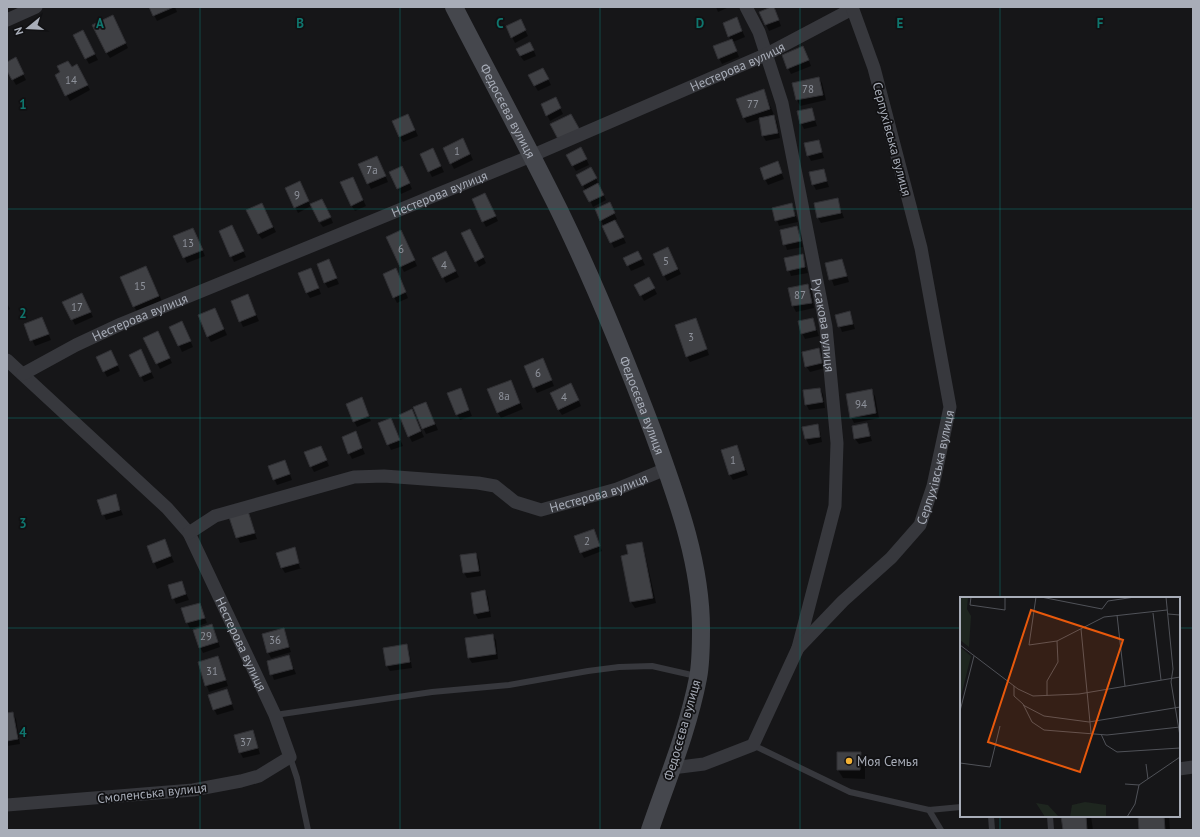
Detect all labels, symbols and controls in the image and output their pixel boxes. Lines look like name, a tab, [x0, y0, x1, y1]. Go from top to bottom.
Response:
north arrow	[8, 8, 48, 48]
text: A	[96, 15, 104, 32]
text: B	[296, 15, 304, 32]
text: C	[496, 15, 504, 32]
text: D	[696, 15, 704, 32]
text: E	[897, 15, 904, 32]
text: F	[1097, 15, 1104, 32]
text: N	[11, 25, 26, 37]
street label: Нестерова вулиця	[687, 38, 788, 95]
street label: Федосєєва вулиця	[476, 61, 540, 161]
house number: 14	[65, 73, 77, 87]
street label: Серпухівська вулиця	[869, 80, 915, 198]
house number: 78	[802, 82, 814, 96]
text: 1	[19, 96, 27, 113]
house number: 77	[747, 97, 759, 111]
house number: 1	[454, 144, 460, 158]
house number: 7а	[366, 163, 378, 177]
street label: Нестерова вулиця	[389, 166, 490, 221]
house number: 9	[294, 188, 300, 202]
house number: 13	[182, 236, 194, 250]
house number: 6	[398, 242, 404, 256]
house number: 5	[663, 254, 669, 268]
house number: 4	[441, 258, 447, 272]
street label: Русакова вулиця	[808, 277, 839, 373]
house number: 15	[134, 279, 146, 293]
house number: 87	[794, 288, 806, 302]
street label: Нестерова вулиця	[89, 289, 190, 345]
house number: 17	[71, 300, 83, 314]
text: 2	[19, 305, 27, 322]
house number: 3	[688, 330, 694, 344]
street label: Федосєєва вулиця	[616, 354, 669, 457]
house number: 6	[535, 366, 541, 380]
house number: 8а	[498, 389, 510, 403]
house number: 4	[561, 390, 567, 404]
house number: 94	[855, 397, 867, 411]
street label: Серпухівська вулиця	[912, 408, 958, 527]
house number: 1	[730, 453, 736, 467]
street label: Нестерова вулиця	[547, 469, 650, 516]
text: 3	[19, 515, 27, 532]
house number: 2	[584, 534, 590, 548]
street label: Нестерова вулиця	[212, 594, 271, 694]
inset map	[960, 597, 1180, 817]
house number: 29	[200, 629, 212, 643]
house number: 36	[269, 633, 281, 647]
house number: 31	[206, 664, 218, 678]
street label: Федосєєва вулиця	[659, 678, 705, 782]
text: 4	[19, 724, 27, 741]
house number: 37	[240, 735, 252, 749]
place label: Моя Семья	[857, 753, 918, 770]
marker: Моя Семья	[844, 756, 854, 766]
street label: Смоленська вулиця	[96, 779, 208, 807]

